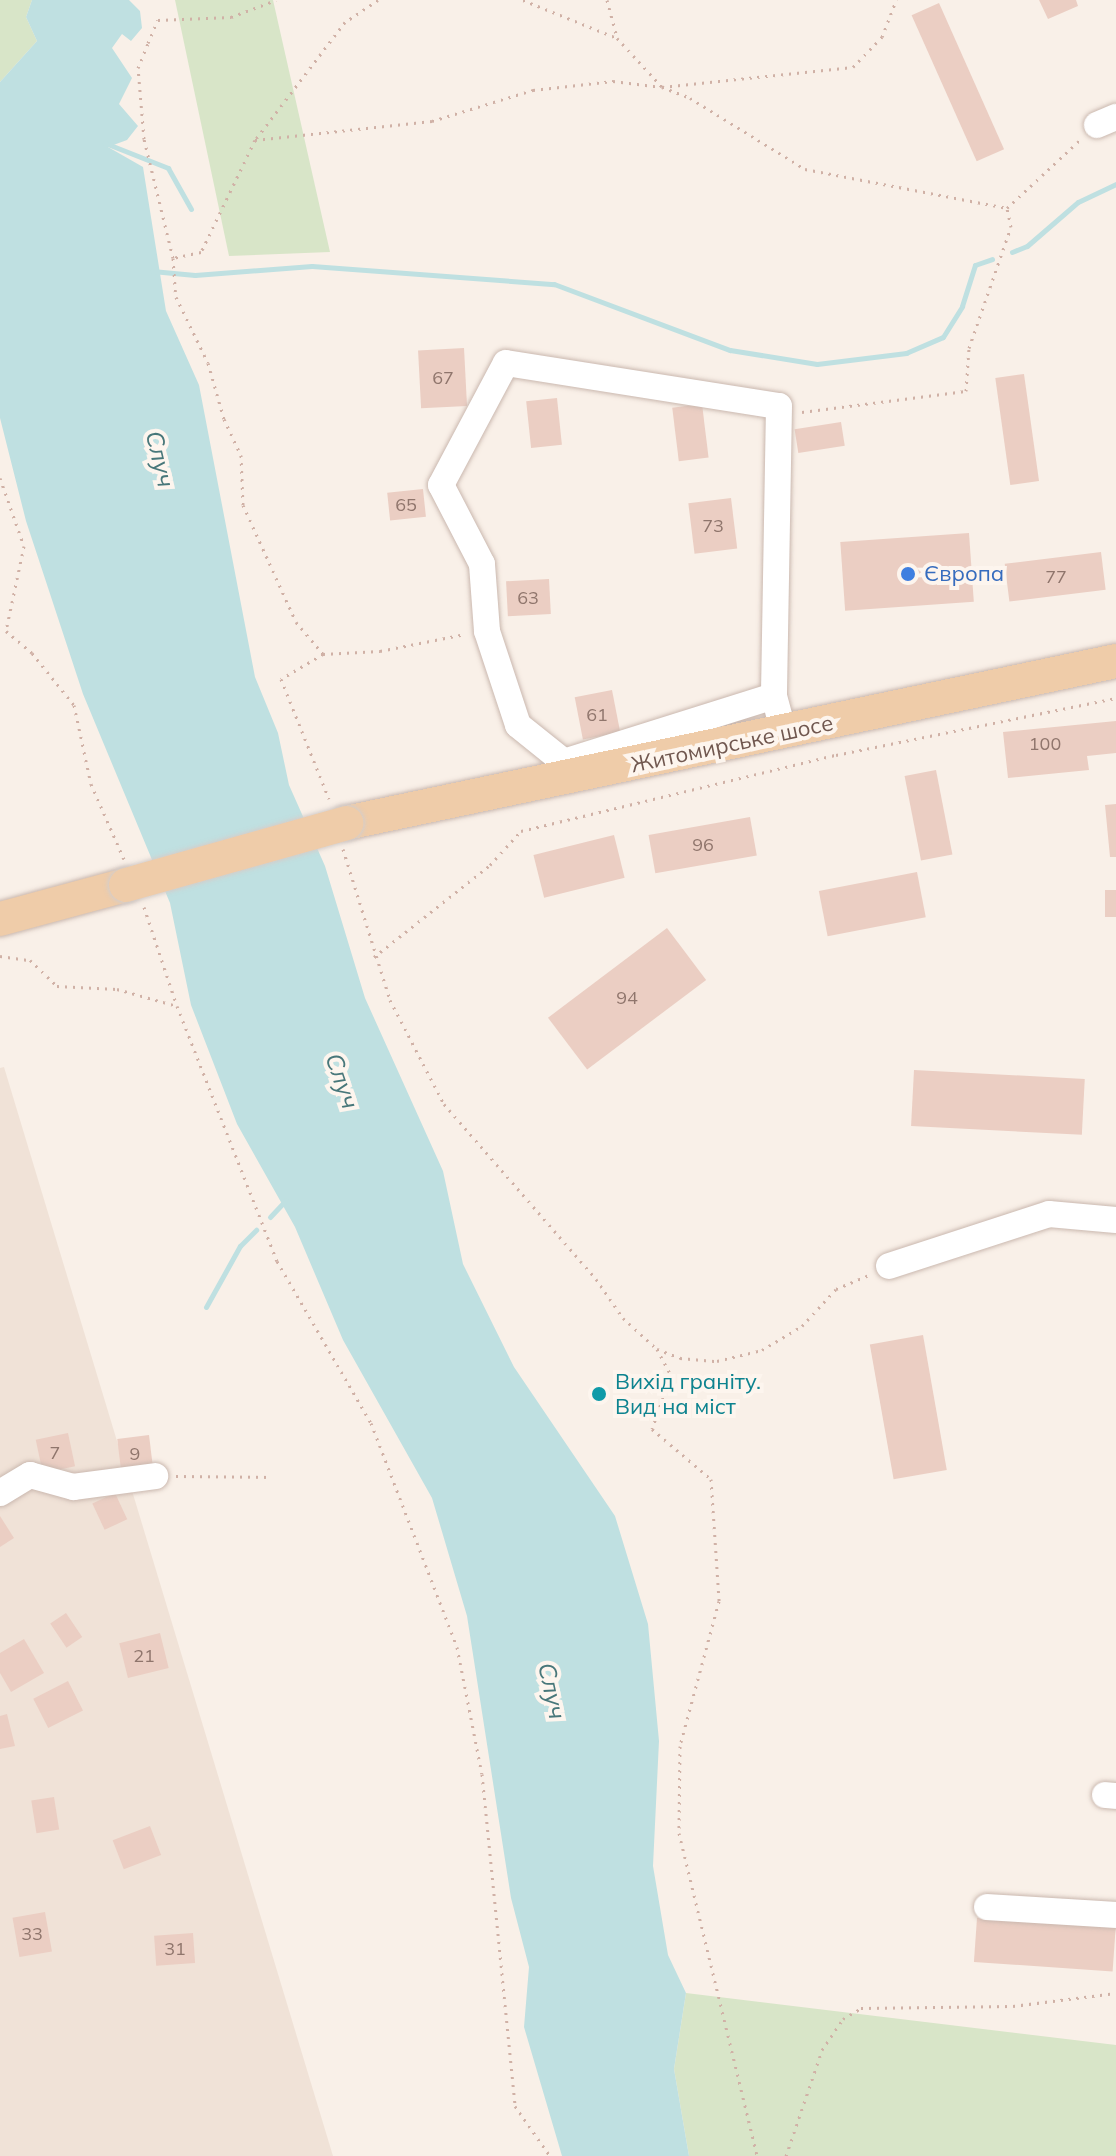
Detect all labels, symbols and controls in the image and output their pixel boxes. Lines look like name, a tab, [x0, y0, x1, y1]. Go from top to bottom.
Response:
house number: 67	[432, 367, 454, 389]
water label: Случ	[140, 428, 180, 490]
house number: 65	[395, 494, 417, 516]
house number: 73	[702, 515, 724, 537]
place label: Європа	[924, 561, 1004, 587]
marker: Європа	[899, 565, 917, 583]
house number: 77	[1045, 566, 1067, 588]
house number: 63	[517, 587, 539, 609]
house number: 61	[586, 704, 608, 726]
street label: Житомирське шосе	[628, 710, 836, 778]
house number: 100	[1029, 733, 1061, 755]
house number: 96	[692, 834, 714, 856]
house number: 94	[616, 987, 638, 1009]
water label: Случ	[319, 1049, 365, 1113]
place label: Вихід граніту. Вид на міст	[615, 1368, 761, 1420]
marker: Вихід граніту. Вид на міст	[590, 1385, 608, 1403]
house number: 7	[50, 1442, 60, 1464]
house number: 9	[130, 1443, 140, 1465]
house number: 21	[133, 1645, 155, 1667]
water label: Случ	[532, 1660, 572, 1722]
house number: 33	[21, 1923, 43, 1945]
house number: 31	[164, 1938, 186, 1960]

